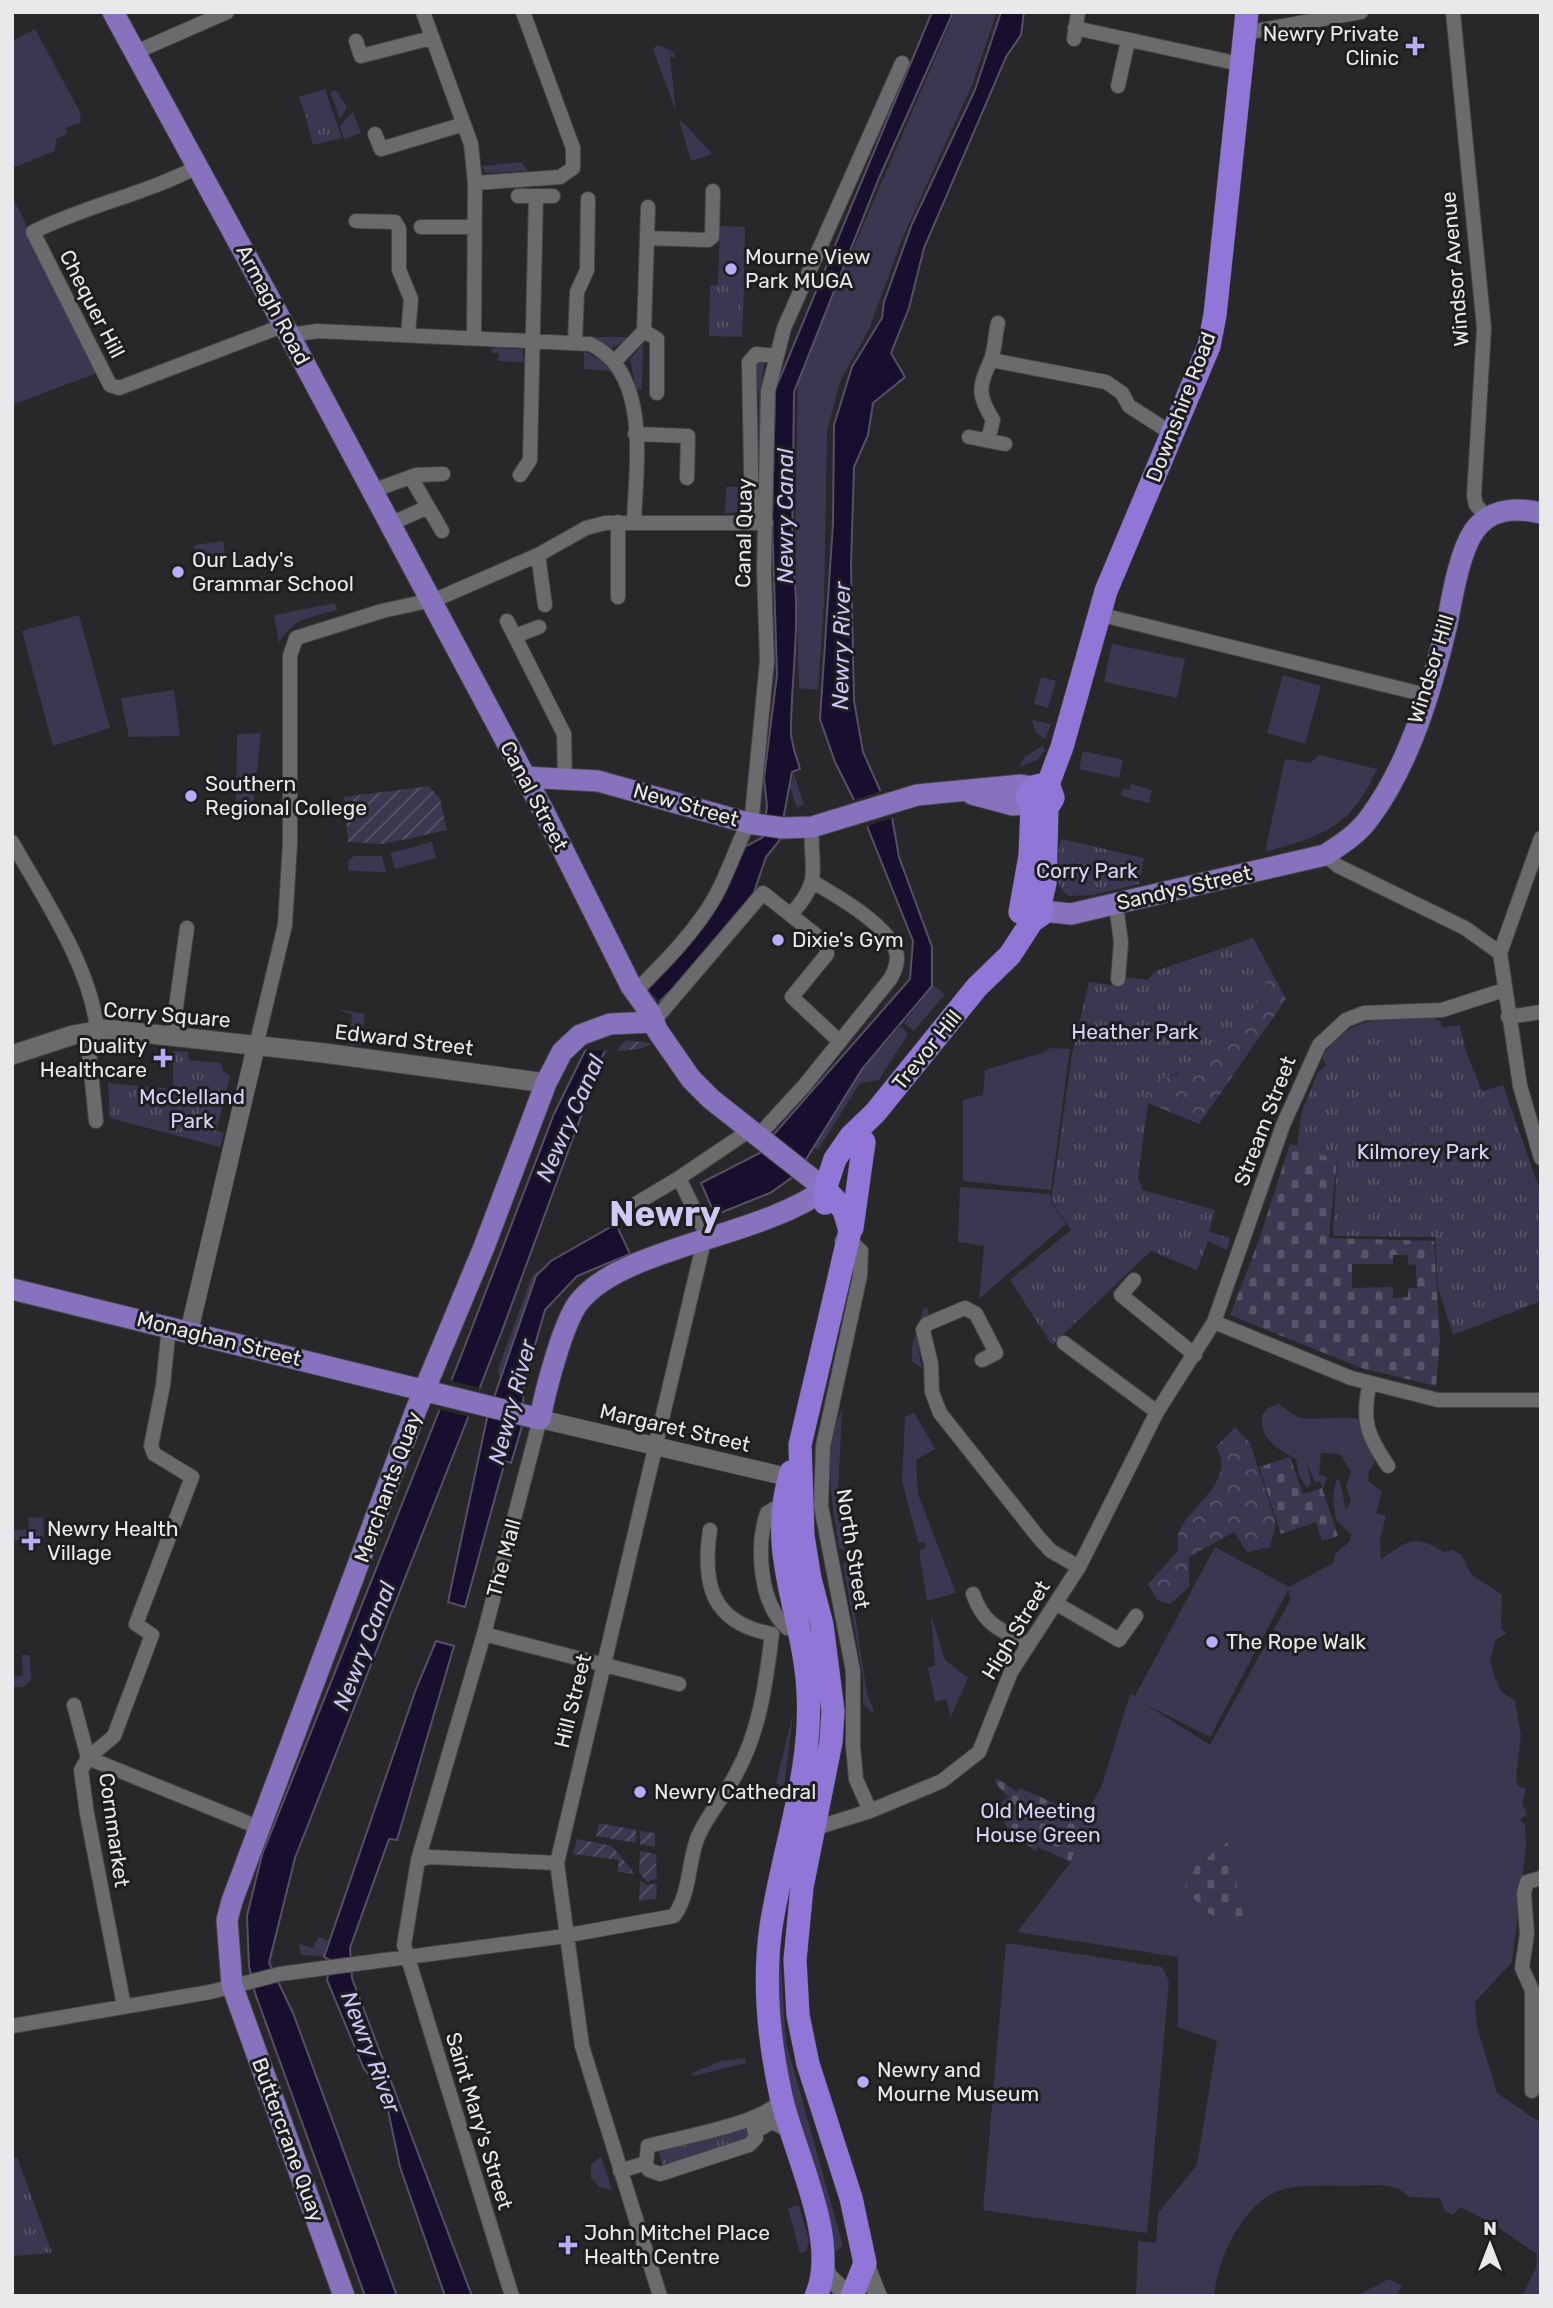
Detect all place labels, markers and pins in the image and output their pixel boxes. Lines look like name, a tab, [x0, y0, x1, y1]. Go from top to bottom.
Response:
place label: Newry Private Clinic	[1263, 21, 1399, 70]
marker: Newry Private Clinic	[1405, 36, 1425, 56]
place label: Mourne View Park MUGA	[745, 244, 871, 293]
marker: Mourne View Park MUGA	[723, 261, 739, 277]
place label: Our Lady's Grammar School	[192, 547, 354, 596]
marker: Our Lady's Grammar School	[170, 564, 186, 580]
place label: Southern Regional College	[205, 771, 367, 820]
marker: Southern Regional College	[183, 788, 199, 804]
place label: Dixie's Gym	[792, 927, 904, 952]
marker: Dixie's Gym	[770, 932, 786, 948]
place label: Duality Healthcare	[40, 1033, 147, 1082]
marker: Duality Healthcare	[153, 1048, 173, 1068]
place label: Newry Health Village	[47, 1516, 179, 1565]
marker: Newry Health Village	[21, 1531, 41, 1551]
place label: The Rope Walk	[1226, 1629, 1366, 1654]
marker: The Rope Walk	[1204, 1634, 1220, 1650]
place label: Newry Cathedral	[654, 1779, 816, 1804]
marker: Newry Cathedral	[632, 1784, 648, 1800]
place label: Newry and Mourne Museum	[877, 2057, 1039, 2106]
marker: Newry and Mourne Museum	[855, 2074, 871, 2090]
place label: John Mitchel Place Health Centre	[584, 2220, 770, 2269]
marker: John Mitchel Place Health Centre	[558, 2235, 578, 2255]

